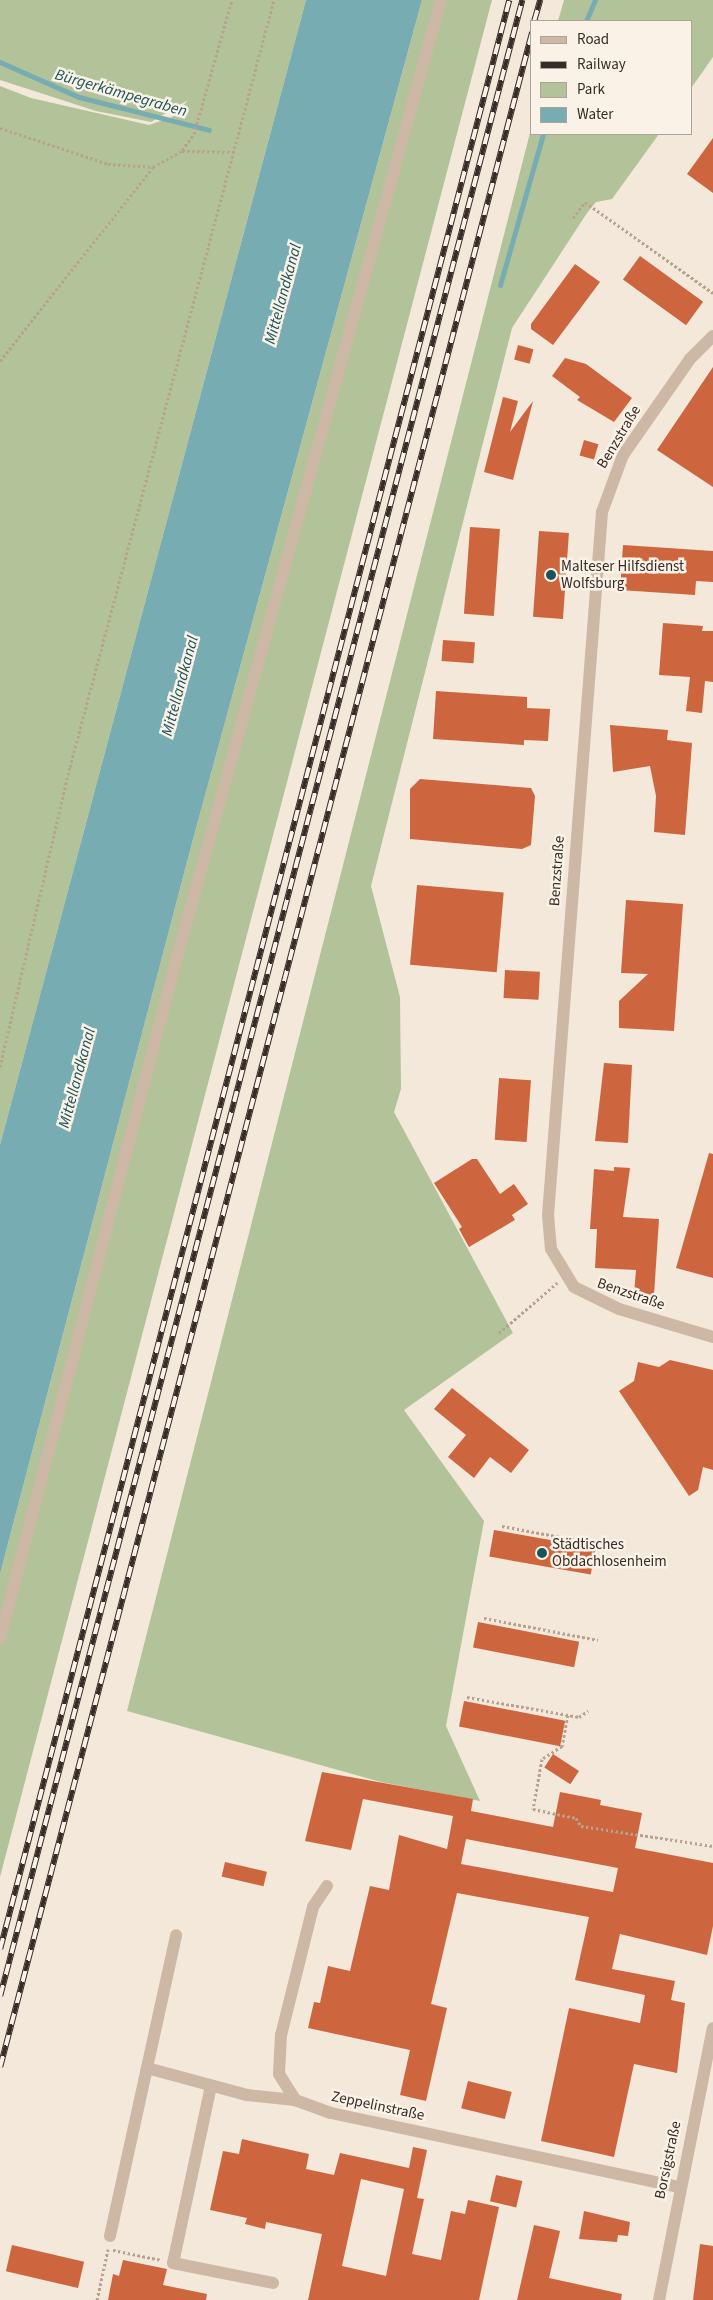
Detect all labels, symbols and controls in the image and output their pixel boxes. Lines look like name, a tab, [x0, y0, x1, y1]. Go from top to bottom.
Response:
legend	[530, 20, 693, 135]
text: Road	[577, 29, 609, 50]
text: Railway	[577, 54, 626, 75]
water label: Bürgerkämpegraben	[53, 65, 189, 121]
text: Park	[577, 79, 605, 100]
text: Water	[577, 104, 613, 125]
water label: Mittellandkanal	[260, 242, 306, 346]
street label: Benzstraße	[593, 402, 645, 472]
place label: Malteser Hilfsdienst Wolfsburg	[561, 557, 684, 592]
marker: Malteser Hilfsdienst Wolfsburg	[545, 569, 557, 581]
water label: Mittellandkanal	[157, 634, 203, 738]
street label: Benzstraße	[546, 835, 568, 907]
water label: Mittellandkanal	[54, 1026, 100, 1130]
street label: Benzstraße	[595, 1274, 667, 1314]
place label: Städtisches Obdachlosenheim	[552, 1535, 667, 1570]
marker: Städtisches Obdachlosenheim	[536, 1547, 548, 1559]
street label: Zeppelinstraße	[330, 2087, 426, 2125]
street label: Borsigstraße	[651, 2119, 685, 2201]

